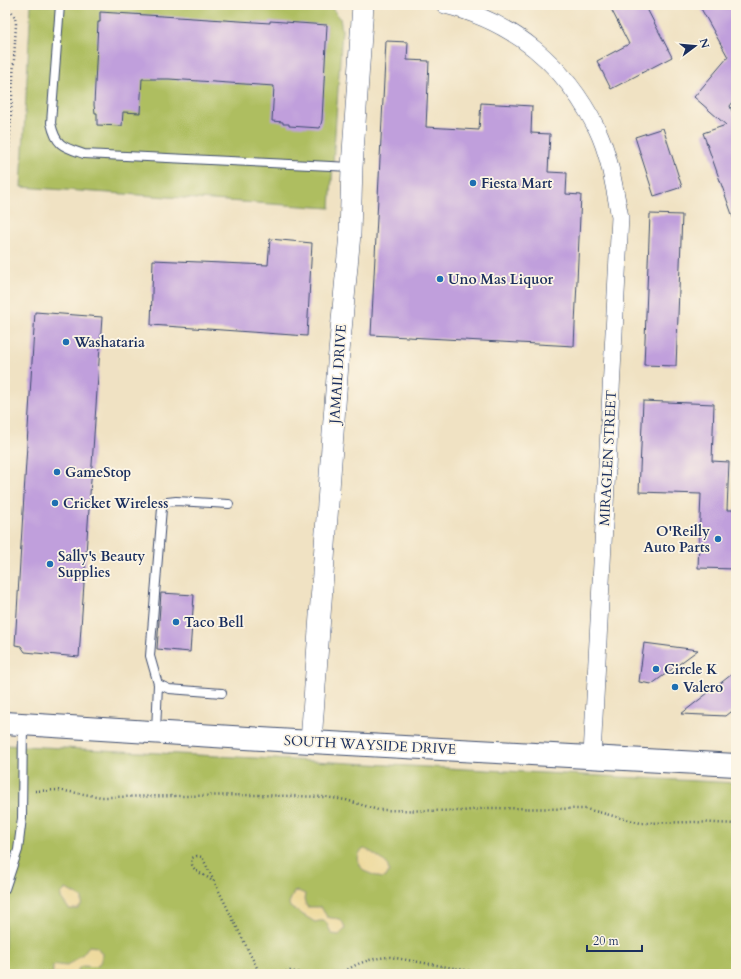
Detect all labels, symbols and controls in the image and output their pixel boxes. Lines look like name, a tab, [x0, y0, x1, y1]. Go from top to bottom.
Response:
north arrow	[675, 26, 715, 66]
text: N	[696, 37, 713, 50]
place label: Fiesta Mart	[481, 174, 552, 193]
marker: Fiesta Mart	[468, 178, 478, 188]
place label: Uno Mas Liquor	[448, 270, 553, 289]
marker: Uno Mas Liquor	[435, 274, 445, 284]
street label: JAMAIL DRIVE	[325, 323, 351, 426]
place label: Washataria	[73, 333, 145, 352]
marker: Washataria	[61, 337, 71, 347]
street label: MIRAGLEN STREET	[595, 390, 621, 526]
place label: GameStop	[65, 463, 131, 482]
marker: GameStop	[52, 467, 62, 477]
place label: Cricket Wireless	[63, 494, 168, 513]
marker: Cricket Wireless	[50, 498, 60, 508]
place label: O'Reilly Auto Parts	[643, 522, 710, 557]
marker: O'Reilly Auto Parts	[713, 534, 723, 544]
place label: Sally's Beauty Supplies	[58, 547, 145, 582]
marker: Sally's Beauty Supplies	[45, 559, 55, 569]
place label: Taco Bell	[184, 613, 244, 632]
marker: Taco Bell	[171, 617, 181, 627]
place label: Circle K	[664, 660, 718, 679]
marker: Circle K	[651, 664, 661, 674]
place label: Valero	[683, 678, 723, 697]
marker: Valero	[670, 682, 680, 692]
street label: SOUTH WAYSIDE DRIVE	[283, 731, 457, 759]
scale bar	[587, 927, 642, 953]
text: 20 m	[593, 933, 620, 949]

